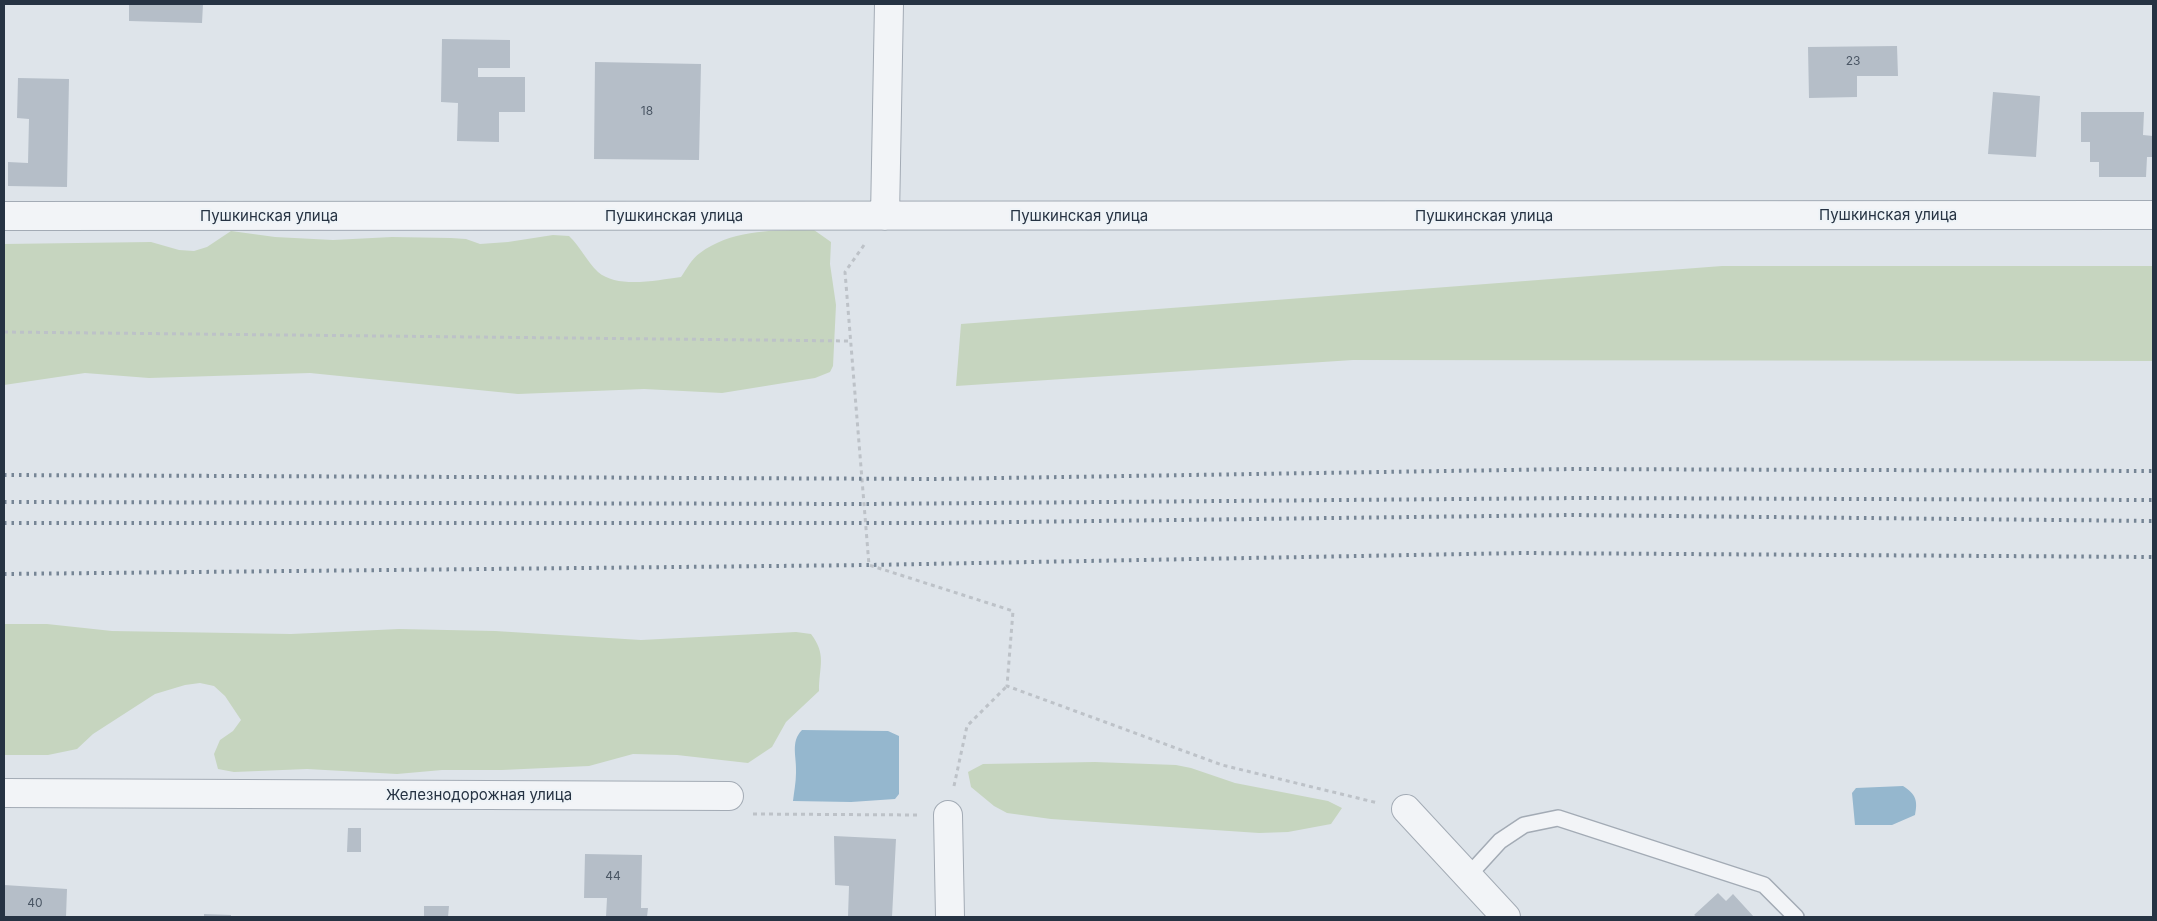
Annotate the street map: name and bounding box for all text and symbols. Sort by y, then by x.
house number: 23 [1846,54,1860,68]
house number: 18 [641,104,653,118]
street label: Пушкинская улица [1819,206,1957,224]
street label: Пушкинская улица [200,207,338,225]
street label: Пушкинская улица [605,207,743,225]
street label: Пушкинская улица [1010,207,1148,225]
street label: Пушкинская улица [1415,207,1553,225]
street label: Железнодорожная улица [386,786,572,804]
house number: 44 [605,869,621,883]
house number: 40 [27,896,43,910]

